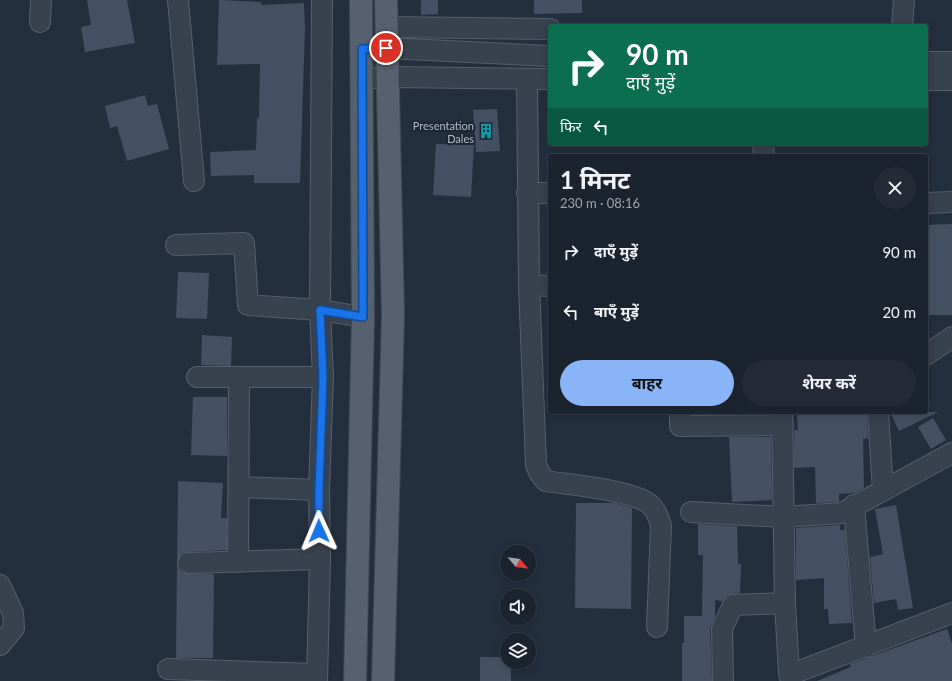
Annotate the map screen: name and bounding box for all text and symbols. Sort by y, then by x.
pin [369,31,403,65]
icon: arrive [375,37,397,59]
text: 90 m [626,37,689,71]
icon: right [560,40,612,92]
text: दाएँ मुड़ें [626,71,675,93]
icon: left [590,116,612,138]
text: फिर [560,117,582,135]
place label: Presentation Dales [413,119,474,145]
building icon: Presentation Dales [477,122,495,140]
text: 1 मिनट [560,165,630,194]
button: close [874,167,916,209]
text: 230 m · 08:16 [560,195,640,211]
icon: right [560,241,582,263]
text: दाएँ मुड़ें [594,242,638,260]
text: 90 m [882,243,916,261]
icon: left [560,301,582,323]
text: बाएँ मुड़ें [594,302,639,320]
text: 20 m [882,303,916,321]
button: बाहर [560,360,734,406]
button: शेयर करें [742,360,916,406]
position arrow [298,510,340,552]
north arrow [500,545,536,581]
map controls [500,545,536,669]
button: sound [500,589,536,625]
button: layers [500,633,536,669]

